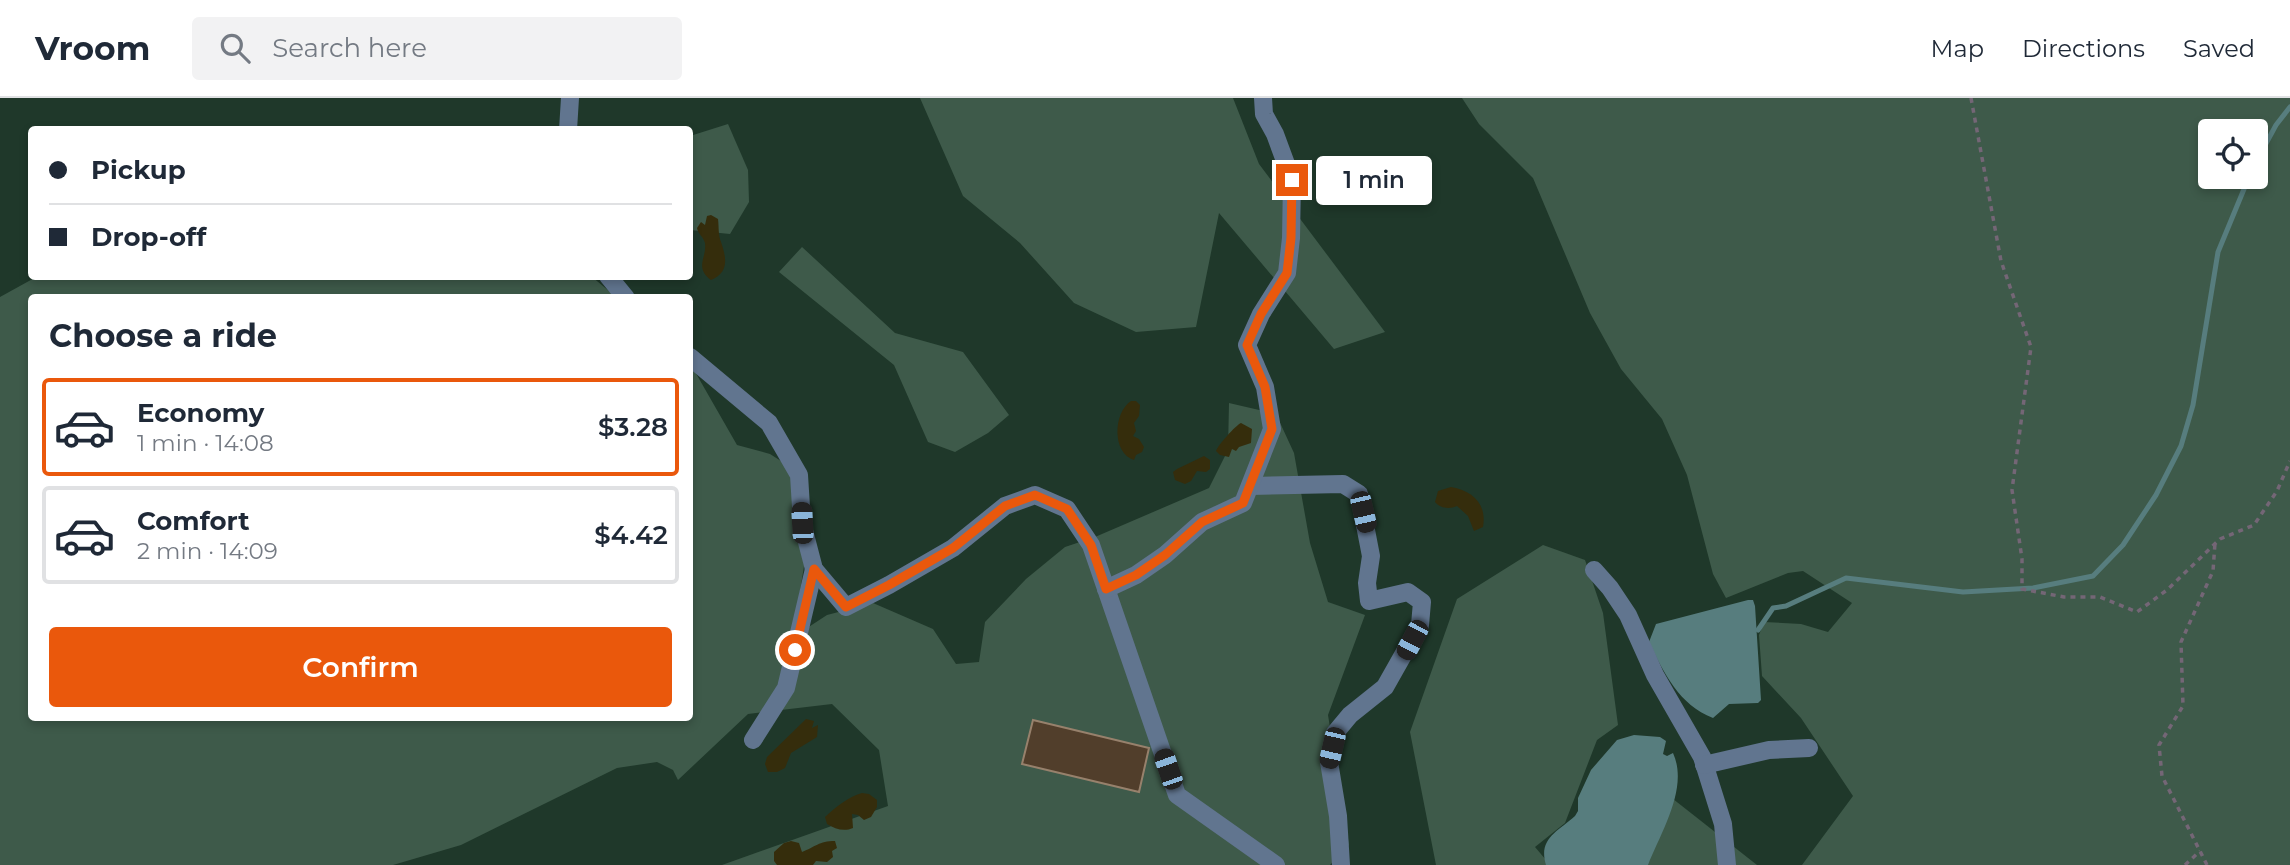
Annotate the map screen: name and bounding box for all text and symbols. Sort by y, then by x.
search box [192,17,682,80]
text: Vroom [35,28,150,68]
icon: search [216,29,254,67]
text: Search here [272,32,427,64]
text: Map [1931,34,1984,63]
text: Directions [2022,34,2145,63]
text: Saved [2183,34,2255,63]
map controls [2198,119,2268,189]
button: locate [2198,119,2268,189]
text: Pickup [91,154,186,186]
callout: 1 min [1316,155,1432,204]
route end [1276,164,1308,196]
text: 1 min [1343,166,1405,194]
text: Drop-off [91,221,206,253]
text: Choose a ride [49,316,277,355]
icon: car [53,396,116,459]
text: Economy [137,397,264,429]
text: $3.28 [598,411,668,443]
text: 1 min · 14:08 [137,429,274,457]
car [1349,489,1378,535]
car [791,501,814,545]
icon: car [53,504,116,567]
text: Comfort [137,505,249,537]
text: $4.42 [594,519,668,551]
text: 2 min · 14:09 [137,537,278,565]
car [1393,617,1432,663]
button: Confirm [49,627,672,707]
route start [779,634,811,666]
car [1318,725,1347,771]
car [1152,746,1185,792]

